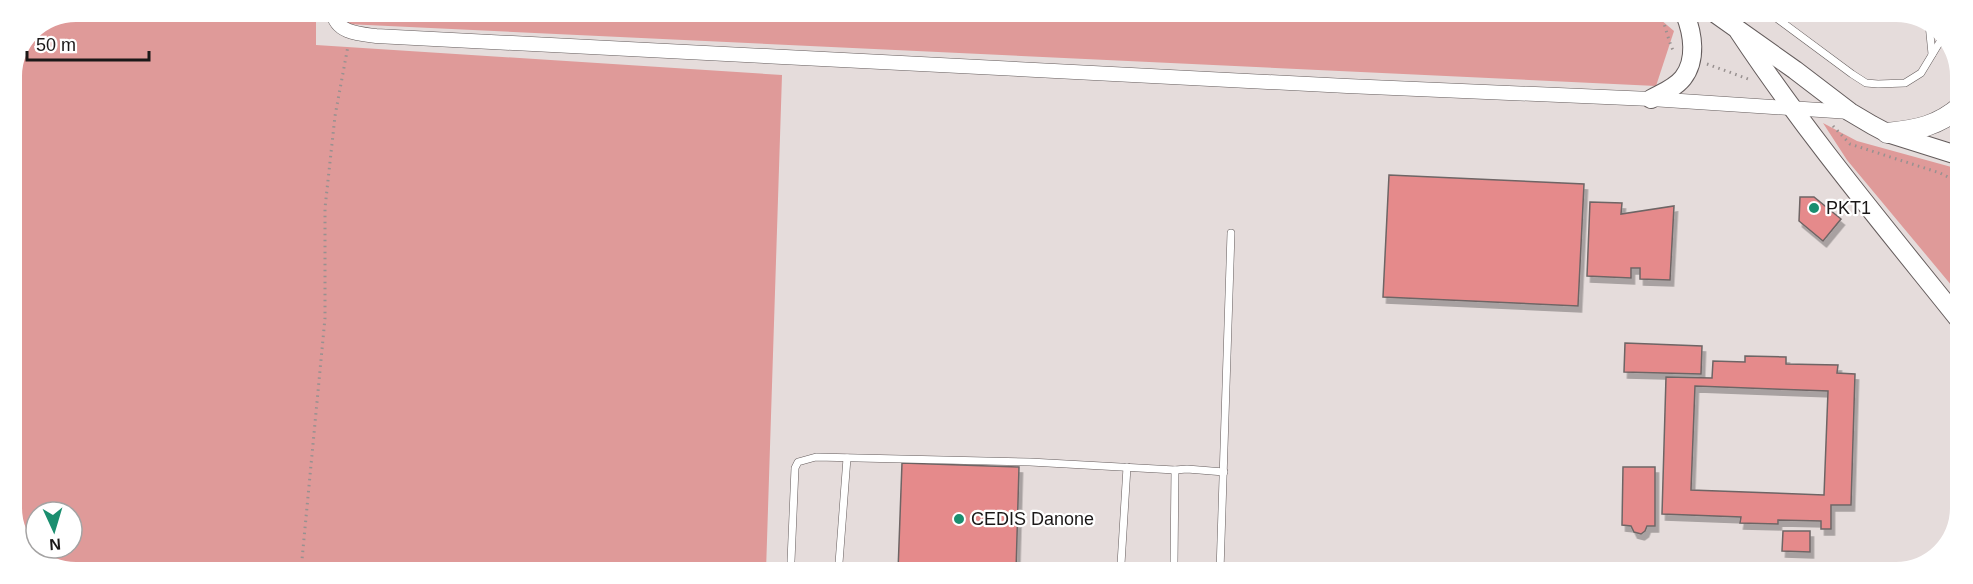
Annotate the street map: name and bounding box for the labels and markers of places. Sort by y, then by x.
place label: PKT1 [1826,198,1871,218]
marker: PKT1 [1807,201,1821,215]
place label: CEDIS Danone [971,509,1094,529]
marker: CEDIS Danone [952,512,966,526]

